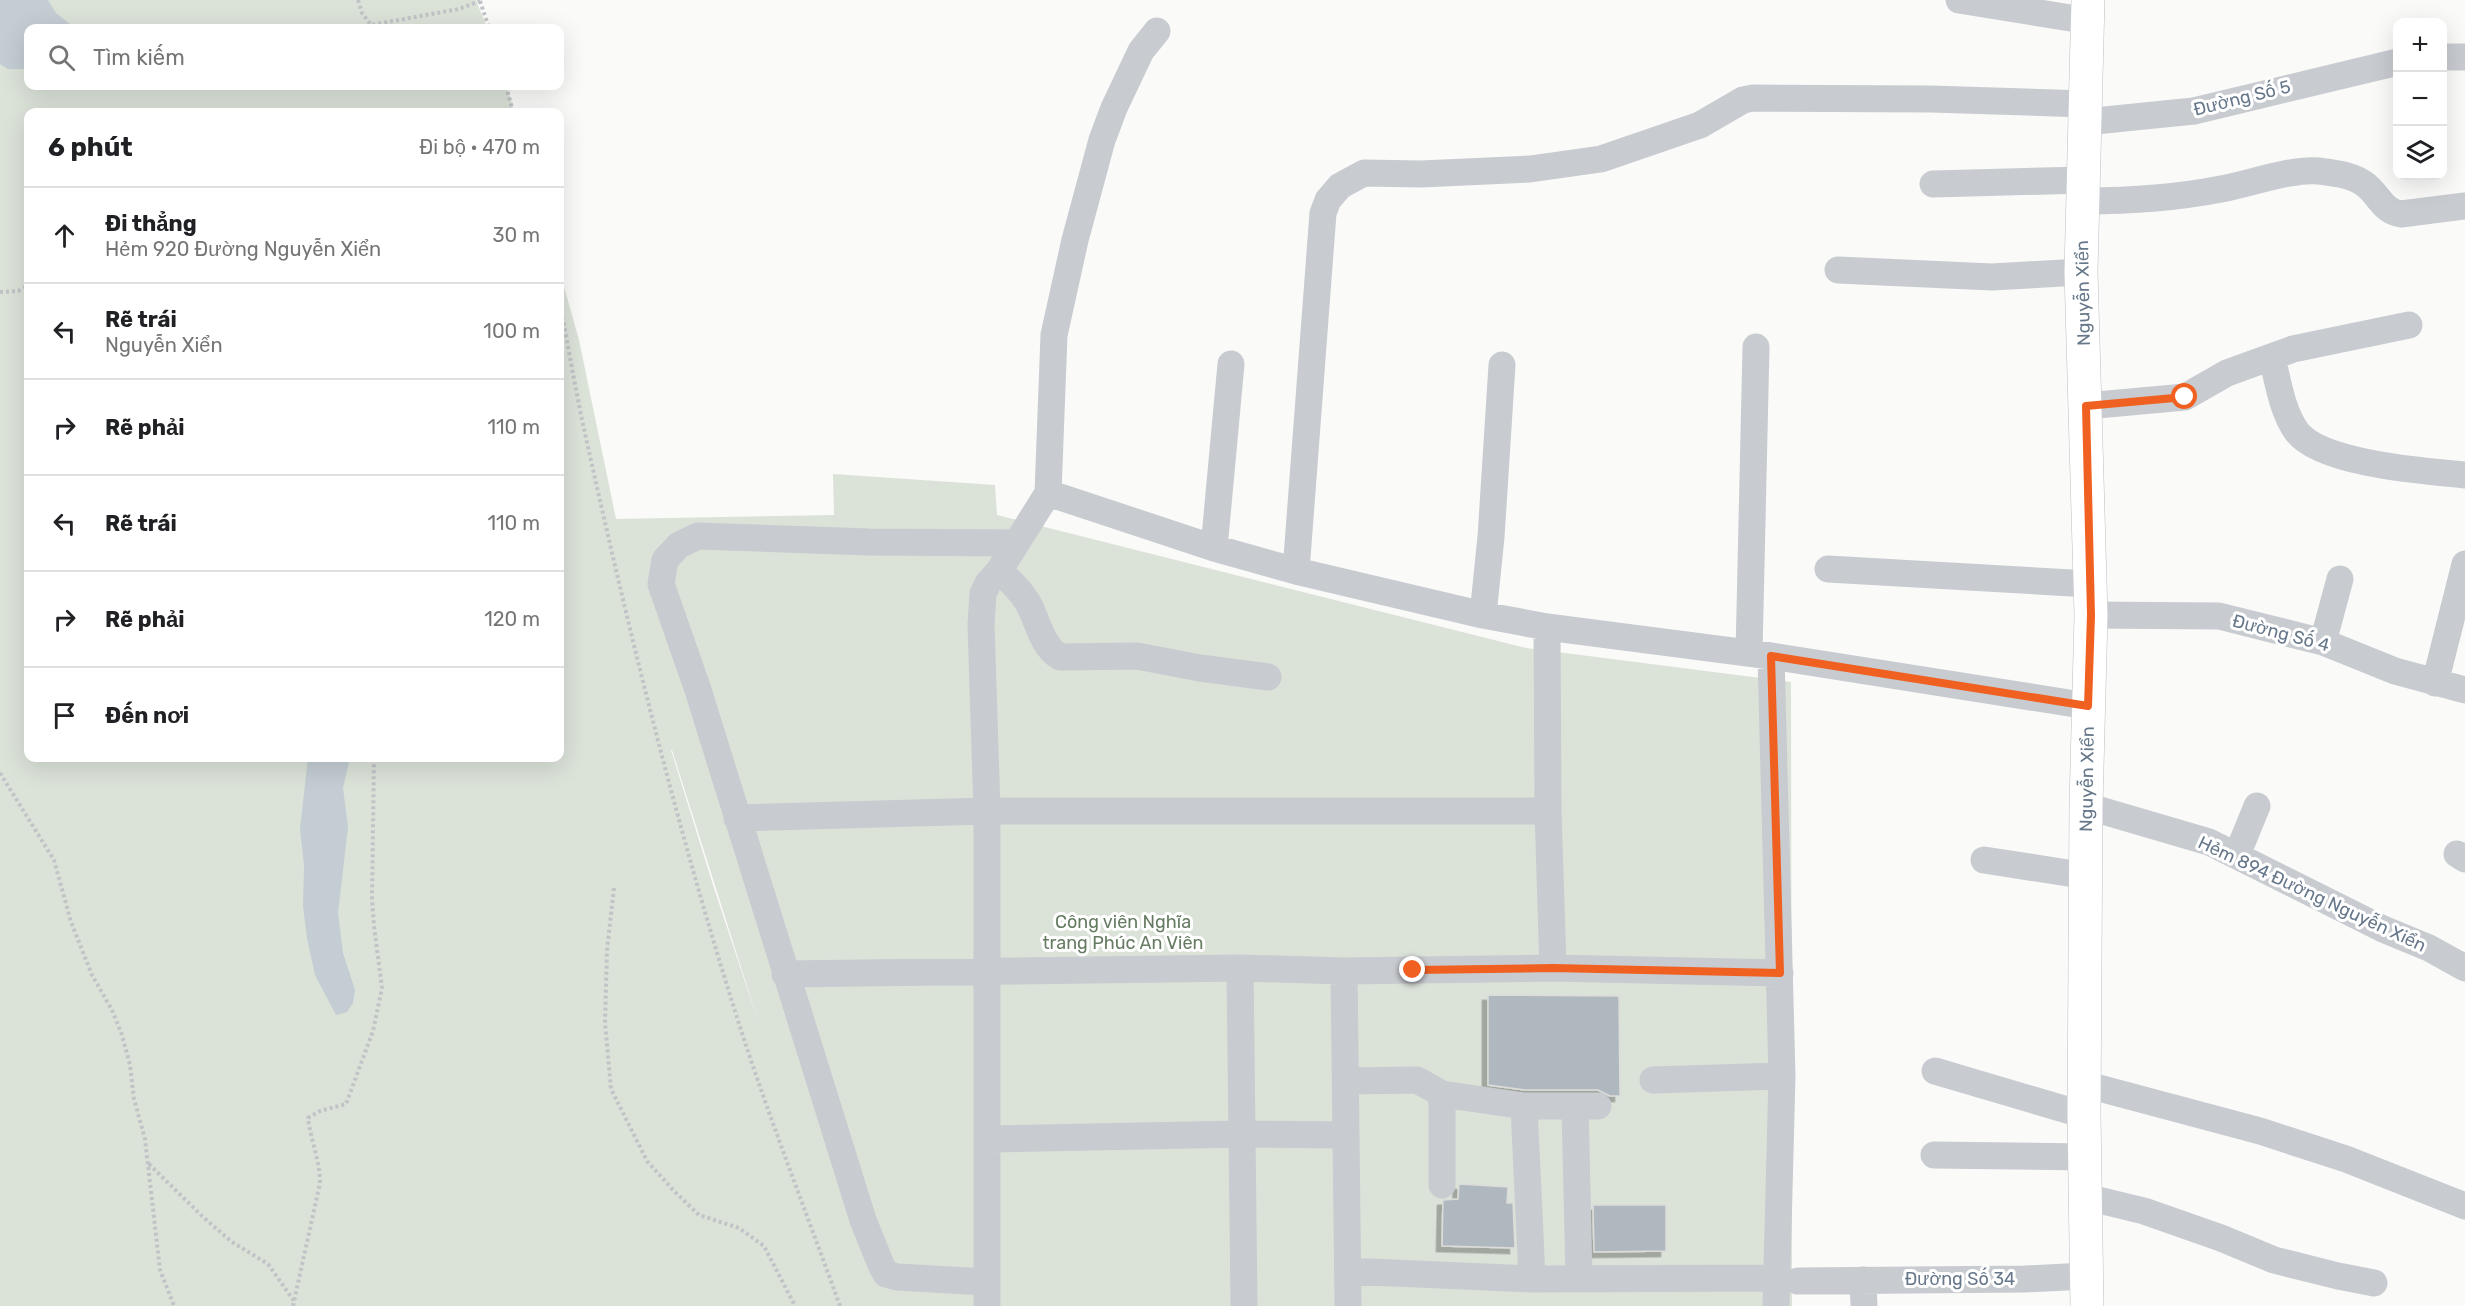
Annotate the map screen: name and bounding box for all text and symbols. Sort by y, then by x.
map controls [2393,18,2447,180]
button: + [2393,18,2447,72]
search box [24,24,564,90]
icon: search [45,41,78,74]
text: Tìm kiếm [93,44,185,71]
button: − [2393,72,2447,126]
street label: Đường Số 5 [2191,75,2293,121]
button: layers [2393,126,2447,180]
text: 6 phút [48,132,133,163]
text: Đi bộ · 470 m [419,135,540,159]
text: Đi thẳng [105,210,197,237]
icon: ahead [48,219,81,252]
text: 30 m [493,223,540,247]
text: Hẻm 920 Đường Nguyễn Xiển [105,237,381,261]
street label: Nguyễn Xiển [2070,240,2095,346]
text: Rẽ trái [105,306,177,333]
icon: left [48,315,81,348]
text: 100 m [483,319,540,343]
text: Nguyễn Xiển [105,333,223,357]
route start [2171,383,2197,409]
icon: right [48,411,81,444]
text: Rẽ phải [105,414,185,441]
text: 110 m [488,415,540,439]
icon: left [48,507,81,540]
text: Rẽ trái [105,510,177,537]
text: 110 m [488,511,540,535]
icon: right [48,603,81,636]
text: Rẽ phải [105,606,185,633]
text: 120 m [484,607,540,631]
street label: Đường Số 4 [2230,609,2332,657]
icon: arrive [48,699,81,732]
text: Đến nơi [105,702,189,729]
street label: Nguyễn Xiển [2074,726,2099,832]
street label: Hẻm 894 Đường Nguyễn Xiển [2195,831,2430,957]
park label: Công viên Nghĩa trang Phúc An Viên [1043,911,1203,954]
route end [1399,956,1425,982]
street label: Đường Số 34 [1905,1267,2015,1290]

